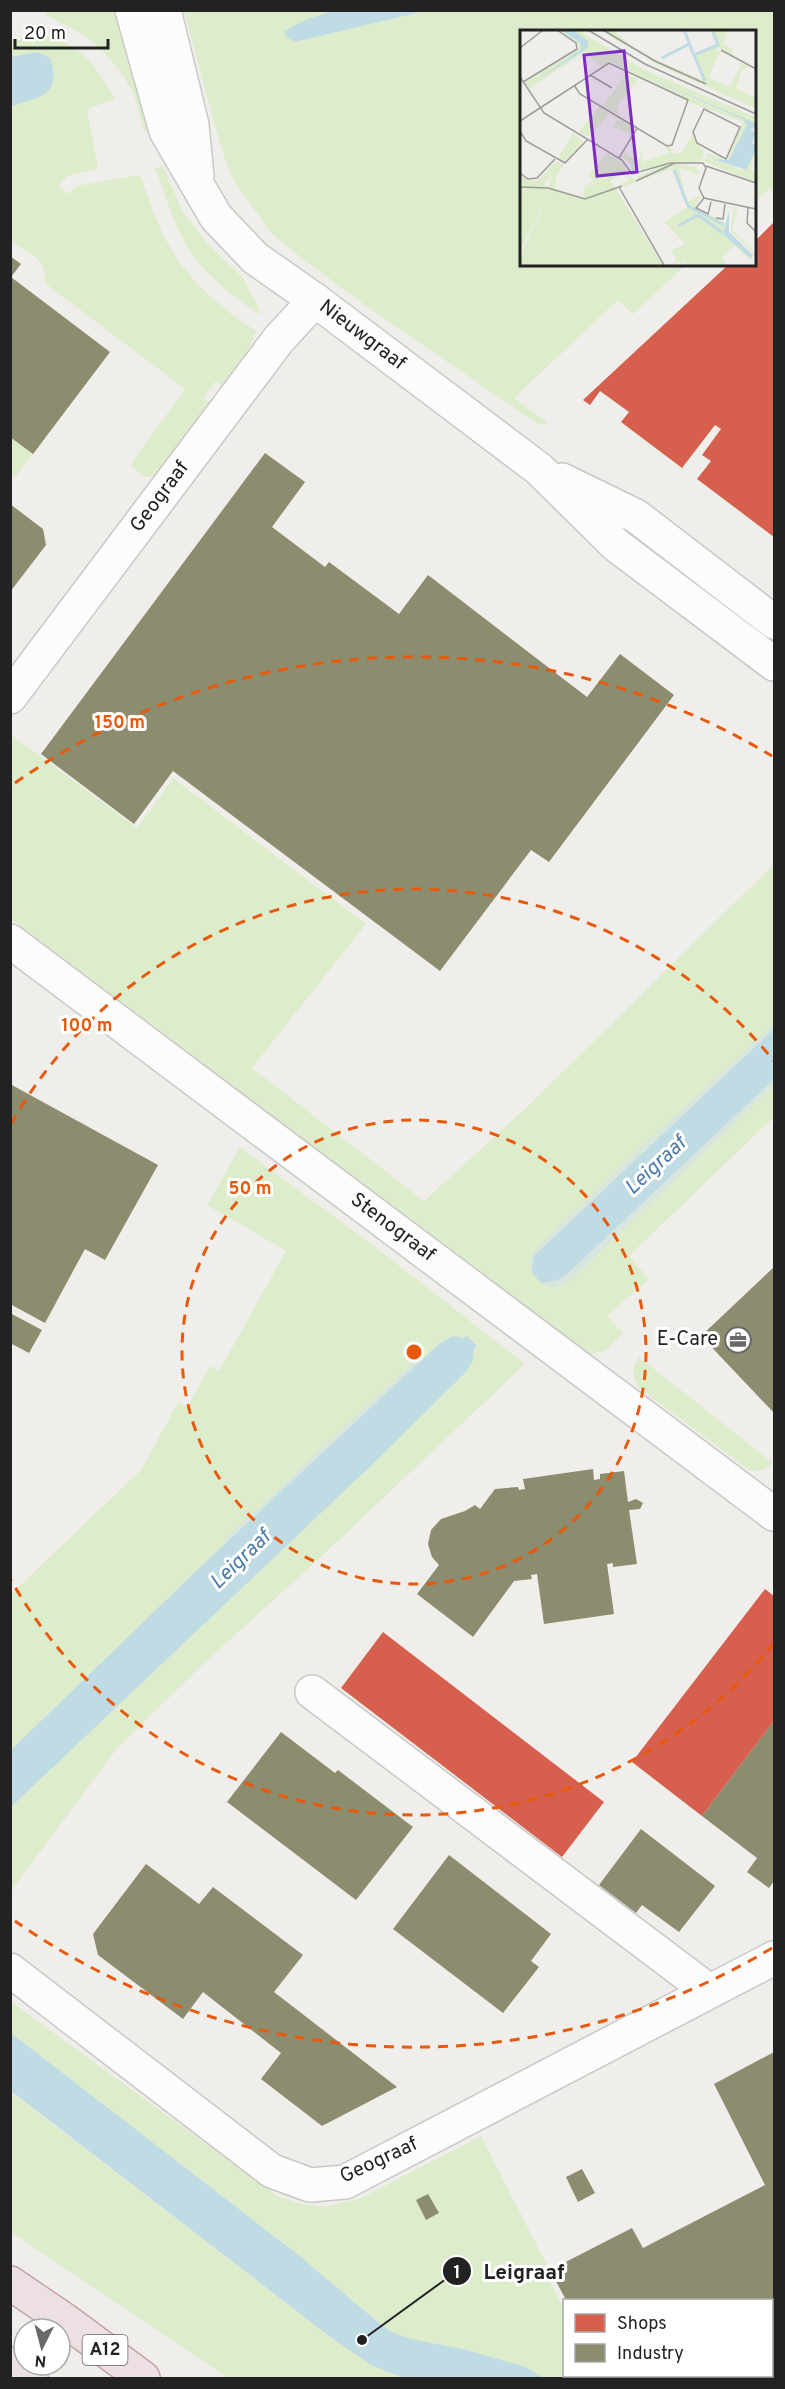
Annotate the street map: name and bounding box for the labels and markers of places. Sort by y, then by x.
office icon: E-Care [723,1325,753,1355]
place label: E-Care [657,1327,718,1353]
centre of rings [404,1342,424,1362]
callout: Leigraaf [442,2252,577,2291]

